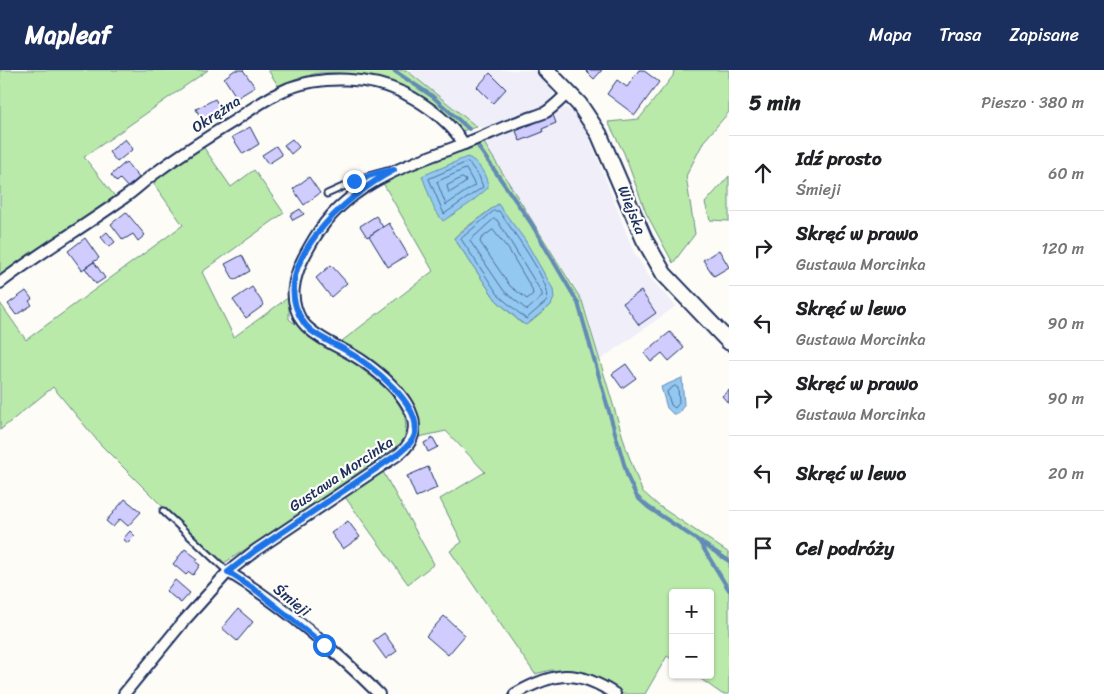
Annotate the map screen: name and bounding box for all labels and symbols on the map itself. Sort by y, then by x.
street label: Okrężna [186,88,246,140]
route end [343,170,366,193]
street label: Wiejska [610,182,654,239]
street label: Gustawa Morcinka [283,429,399,519]
street label: Śmieji [268,577,317,624]
route start [313,634,336,657]

